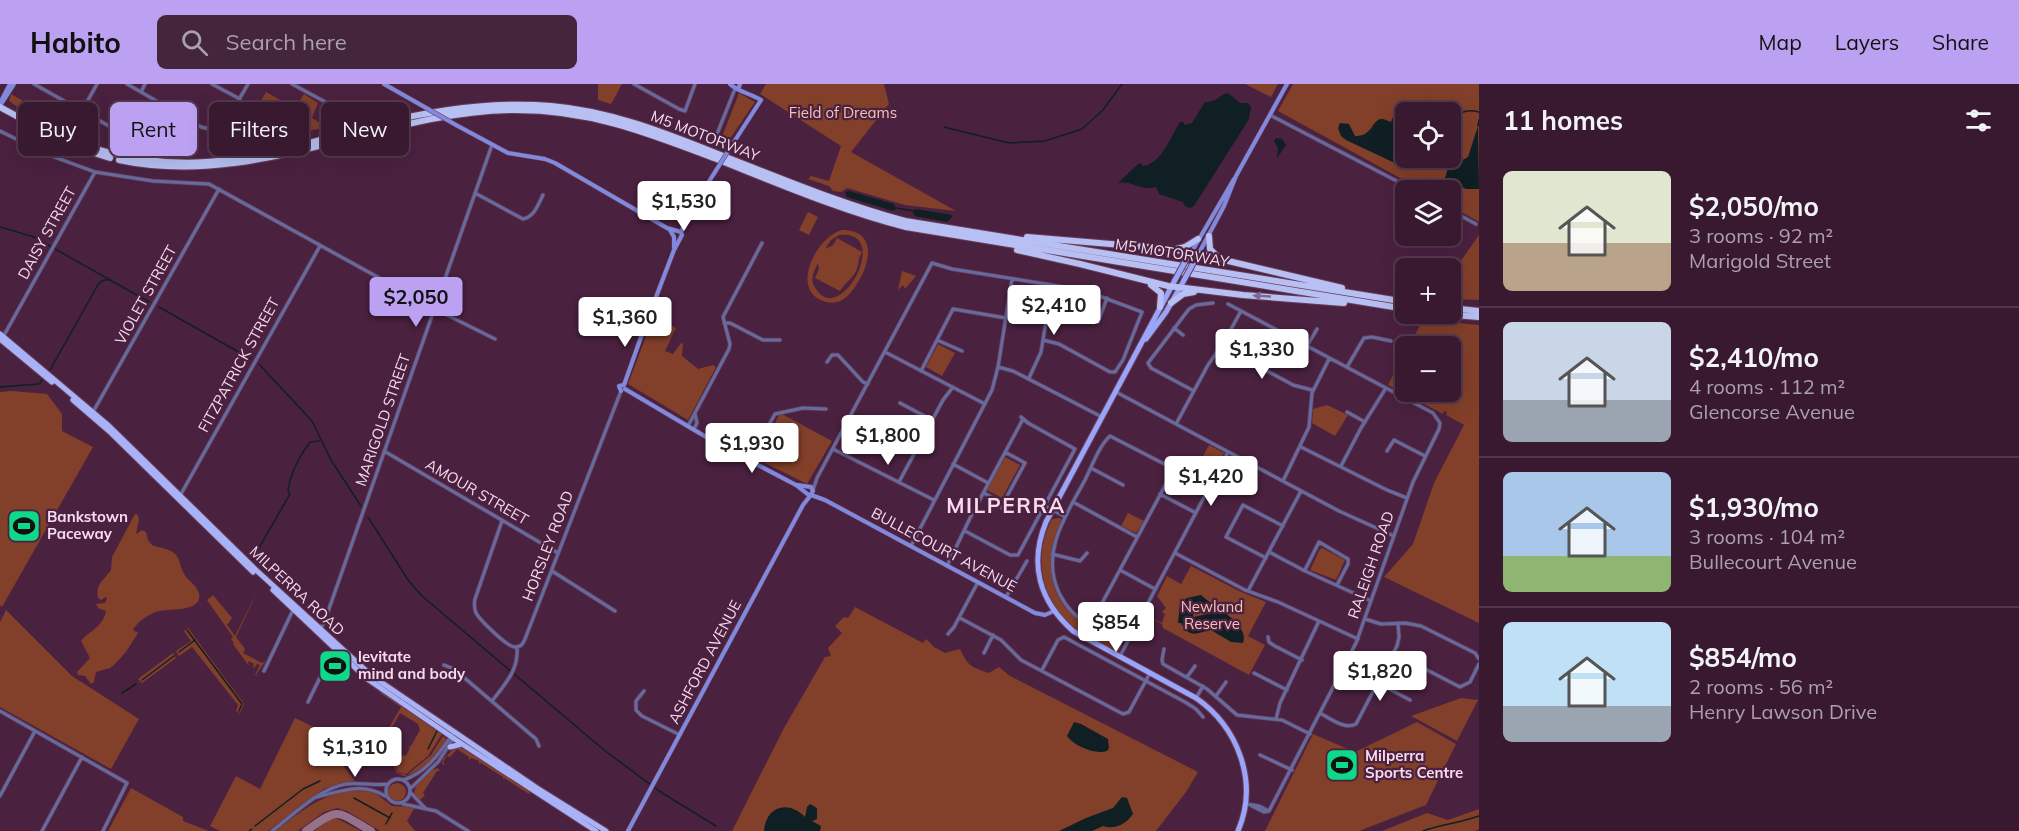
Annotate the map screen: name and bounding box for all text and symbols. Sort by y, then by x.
search box [157,15,577,69]
text: Habito [30,25,121,60]
icon: search [178,26,211,59]
text: Search here [226,28,347,56]
text: Map [1759,29,1802,55]
text: Layers [1835,29,1899,55]
text: Share [1932,29,1989,55]
chip: Buy [18,102,98,156]
chip: Rent [110,102,197,156]
chip: Filters [209,102,309,156]
chip: New [321,102,409,156]
map controls [1395,102,1461,402]
button: locate [1395,102,1461,168]
park label: Field of Dreams [789,103,897,122]
text: 11 homes [1503,104,1623,137]
icon: filters [1962,104,1995,137]
street label: M5 MOTORWAY [648,106,763,165]
button: layers [1395,180,1461,246]
pin: $1,530 [635,181,733,232]
street label: DAISY STREET [13,183,80,282]
text: $1,530 [652,188,716,213]
text: $2,050/mo [1689,190,1819,223]
icon: home [1551,195,1623,267]
text: 3 rooms · 92 m² [1689,223,1833,248]
street label: M5 MOTORWAY [1114,234,1231,271]
street label: VIOLET STREET [110,242,181,348]
text: Marigold Street [1689,248,1831,273]
button: + [1395,258,1461,324]
pin: $2,050 [367,277,465,328]
text: $2,050 [384,284,448,309]
pin: $2,410 [1005,285,1103,336]
text: $2,410 [1022,292,1086,317]
one-way arrow [1252,292,1271,301]
street label: FITZPATRICK STREET [194,294,283,435]
pin: $1,360 [576,297,674,348]
text: $1,360 [593,304,657,329]
pin: $1,330 [1213,329,1311,380]
text: $1,330 [1230,336,1294,361]
button: − [1395,336,1461,402]
text: $2,410/mo [1689,341,1819,374]
icon: home [1551,346,1623,418]
street label: MARIGOLD STREET [351,351,414,489]
text: 4 rooms · 112 m² [1689,374,1845,399]
text: Glencorse Avenue [1689,399,1855,424]
pin: $1,800 [839,415,937,466]
text: $1,800 [856,422,920,447]
pin: $1,930 [703,423,801,474]
text: $1,930 [720,430,784,455]
street label: AMOUR STREET [422,454,532,529]
pin: $1,420 [1162,456,1260,507]
text: $1,420 [1179,463,1243,488]
street label: HORSLEY ROAD [518,488,577,604]
text: $1,930/mo [1689,491,1819,524]
district label: MILPERRA [946,492,1066,518]
icon: home [1551,496,1623,568]
street label: BULLECOURT AVENUE [868,503,1020,596]
place label: Bankstown Paceway [47,507,128,543]
sports icon: Bankstown Paceway [6,508,42,544]
street label: RALEIGH ROAD [1343,509,1398,621]
text: 3 rooms · 104 m² [1689,524,1845,549]
street label: MILPERRA ROAD [246,542,349,640]
text: Bullecourt Avenue [1689,549,1857,574]
street label: ASHFORD AVENUE [664,596,745,727]
park label: Newland Reserve [1181,597,1243,633]
pin: $854 [1080,602,1152,653]
text: $854 [1092,609,1140,634]
text: $854/mo [1689,641,1797,674]
icon: home [1551,646,1623,718]
place label: levitate mind and body [358,647,466,683]
sports icon: levitate mind and body [317,648,353,684]
pin: $1,820 [1331,651,1429,702]
text: $1,820 [1348,658,1412,683]
text: 2 rooms · 56 m² [1689,674,1833,699]
text: Henry Lawson Drive [1689,699,1877,724]
pin: $1,310 [306,727,404,778]
text: $1,310 [323,734,387,759]
place label: Milperra Sports Centre [1365,746,1463,782]
sports icon: Milperra Sports Centre [1324,747,1360,783]

